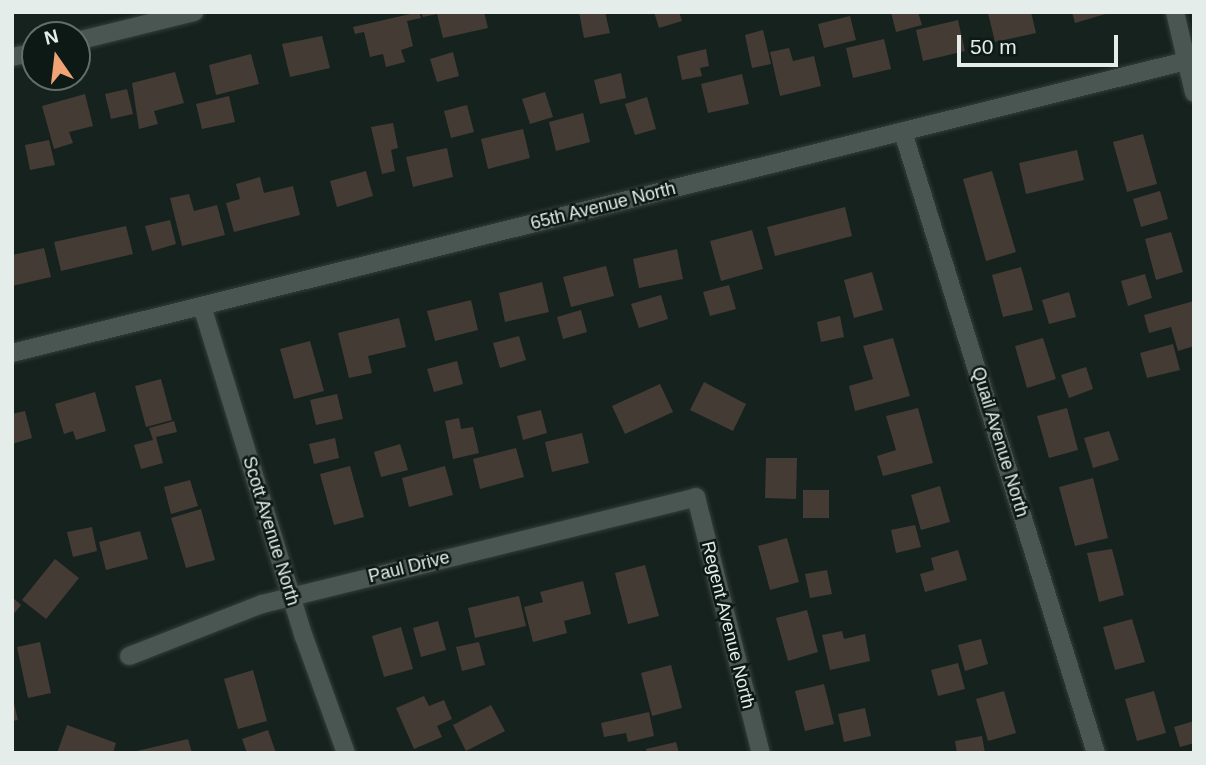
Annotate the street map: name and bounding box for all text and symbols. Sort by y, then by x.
north arrow [21,21,91,91]
scale bar [961,21,1122,65]
text: N [42,25,60,49]
text: 50 m [970,35,1017,58]
street label: 65th Avenue North [528,177,678,235]
street label: Quail Avenue North [967,364,1033,520]
street label: Scott Avenue North [238,453,304,609]
street label: Regent Avenue North [697,539,759,711]
street label: Paul Drive [366,546,452,588]

